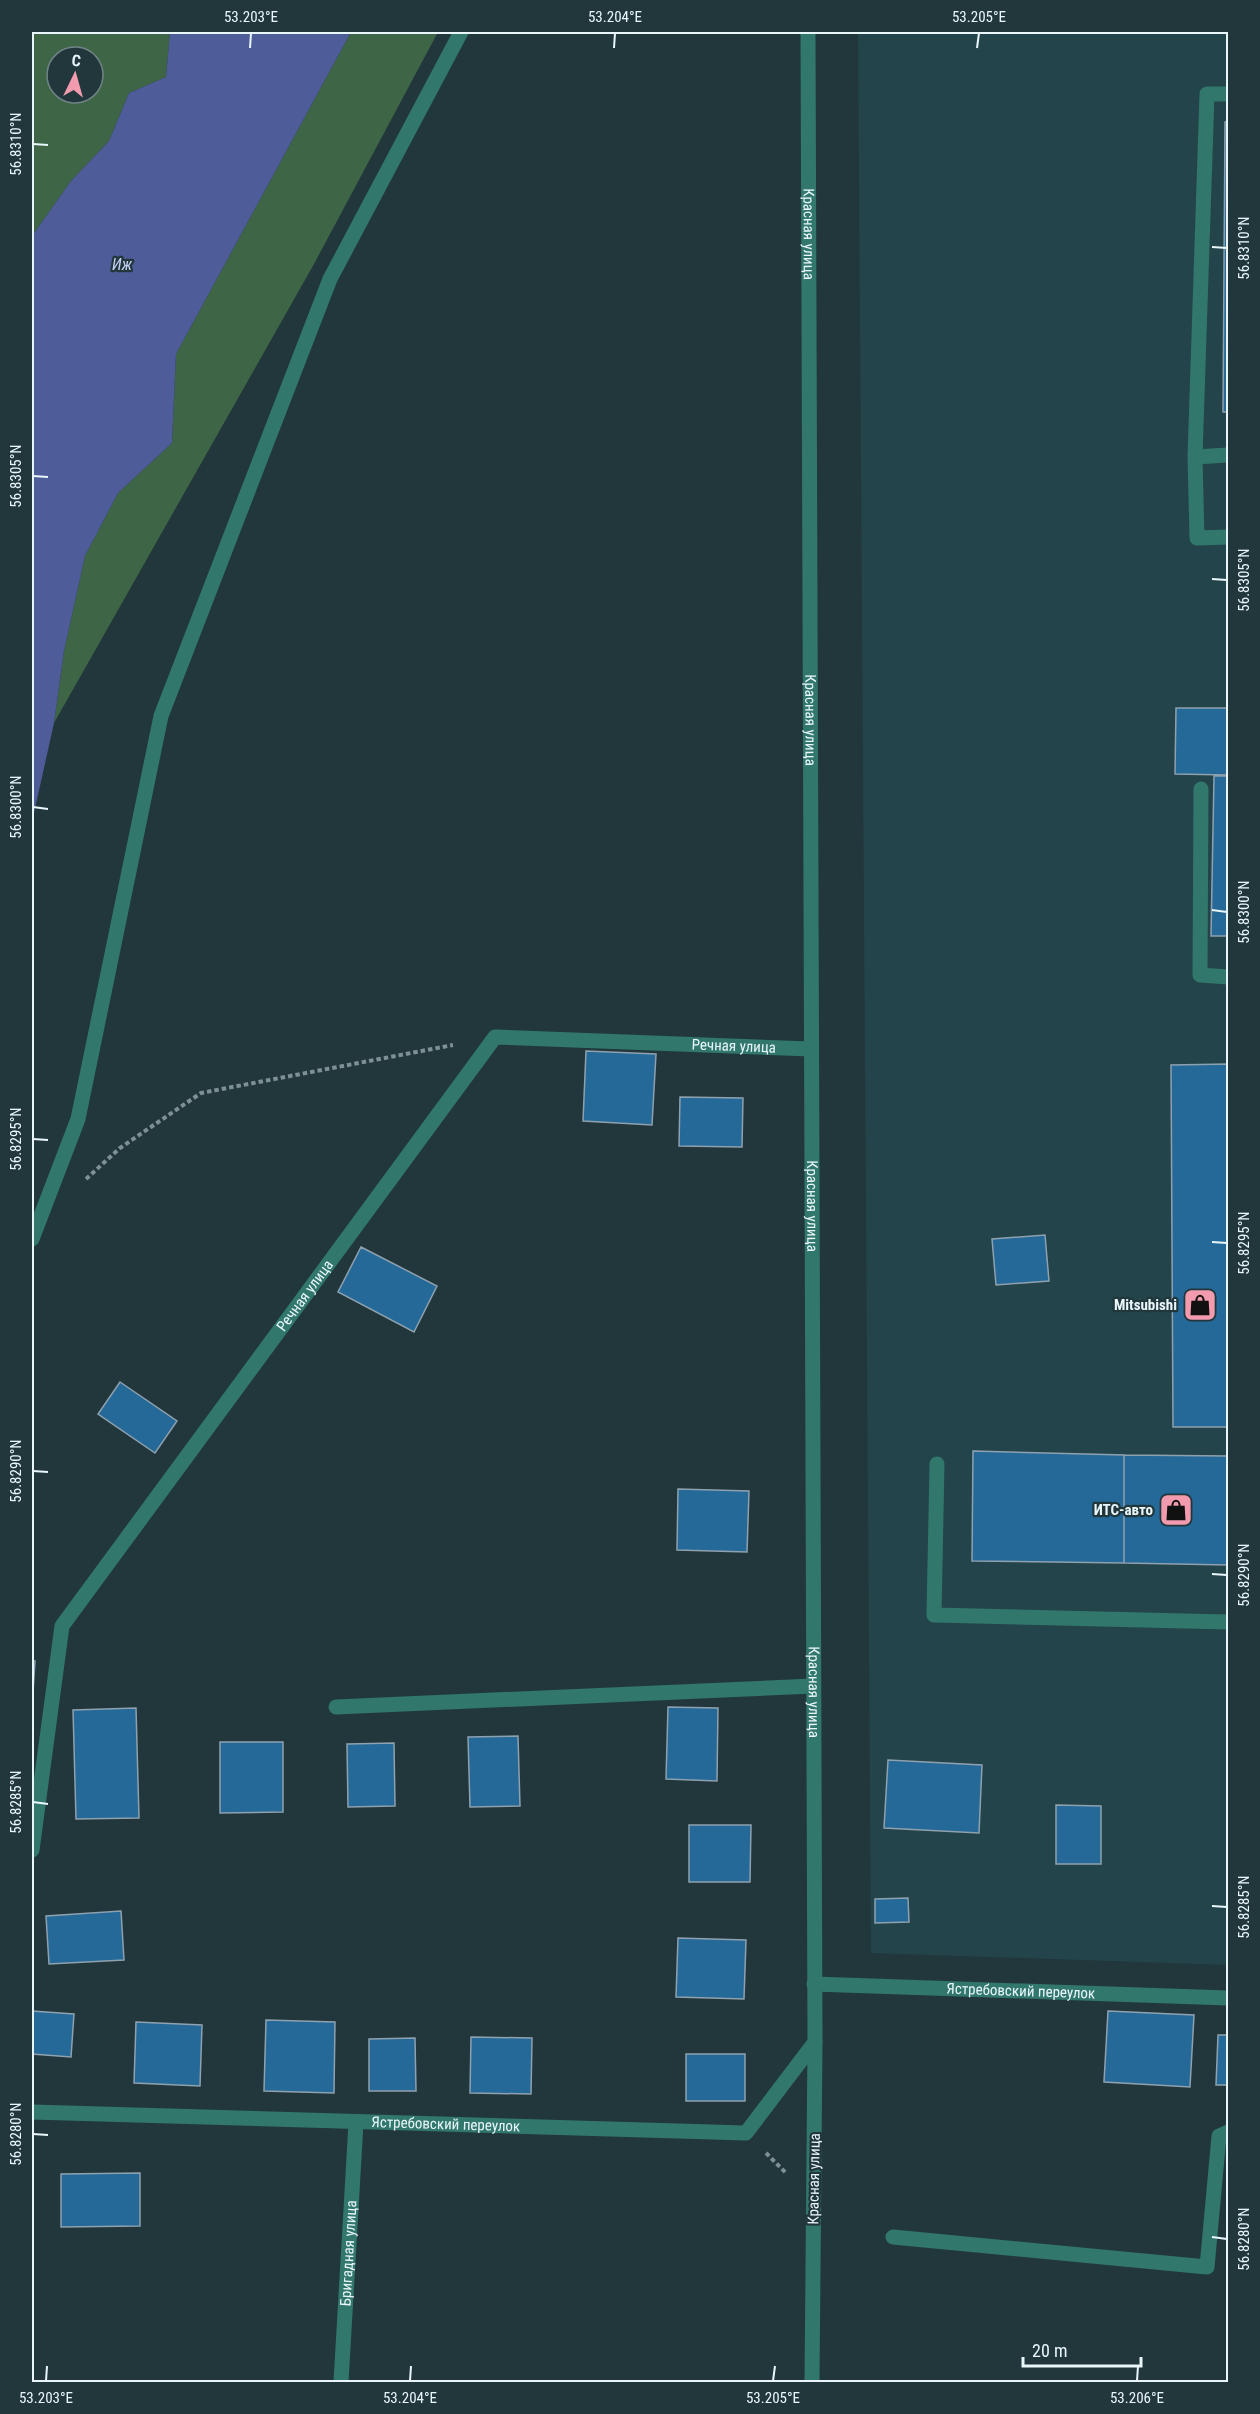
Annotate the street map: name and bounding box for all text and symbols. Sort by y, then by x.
text: 53.203°E [224,8,278,26]
text: 53.204°E [588,8,642,26]
text: 53.205°E [952,8,1006,26]
north arrow [45,45,105,105]
text: С [71,51,82,70]
text: 56.8310°N [7,112,25,176]
street label: Красная улица [800,188,818,280]
text: 56.8310°N [1235,216,1253,280]
water label: Иж [112,255,133,274]
text: 56.8305°N [7,444,25,508]
text: 56.8305°N [1235,548,1253,612]
street label: Красная улица [801,674,820,766]
text: 56.8300°N [7,775,25,839]
text: 56.8300°N [1235,880,1253,944]
street label: Речная улица [691,1035,776,1057]
text: 56.8295°N [7,1107,25,1171]
street label: Красная улица [803,1160,821,1252]
text: 56.8295°N [1235,1211,1253,1275]
street label: Речная улица [273,1256,337,1335]
shop icon: Mitsubishi [1182,1287,1218,1323]
place label: Mitsubishi [1114,1296,1177,1314]
text: 56.8290°N [7,1439,25,1503]
shop icon: ИТС-авто [1158,1492,1194,1528]
place label: ИТС-авто [1094,1501,1153,1519]
text: 56.8290°N [1235,1543,1253,1607]
street label: Красная улица [805,1646,823,1738]
text: 56.8285°N [7,1770,25,1834]
text: 56.8285°N [1235,1875,1253,1939]
street label: Ястребовский переулок [946,1979,1096,2003]
text: 56.8280°N [7,2102,25,2166]
street label: Ястребовский переулок [371,2113,520,2135]
street label: Красная улица [804,2133,824,2225]
street label: Бригадная улица [336,2200,361,2307]
text: 56.8280°N [1235,2207,1253,2271]
scale bar [1023,2330,1142,2368]
text: 20 m [1032,2340,1067,2361]
text: 53.203°E [19,2389,73,2407]
text: 53.204°E [383,2389,437,2407]
text: 53.205°E [746,2389,800,2407]
text: 53.206°E [1110,2389,1164,2407]

